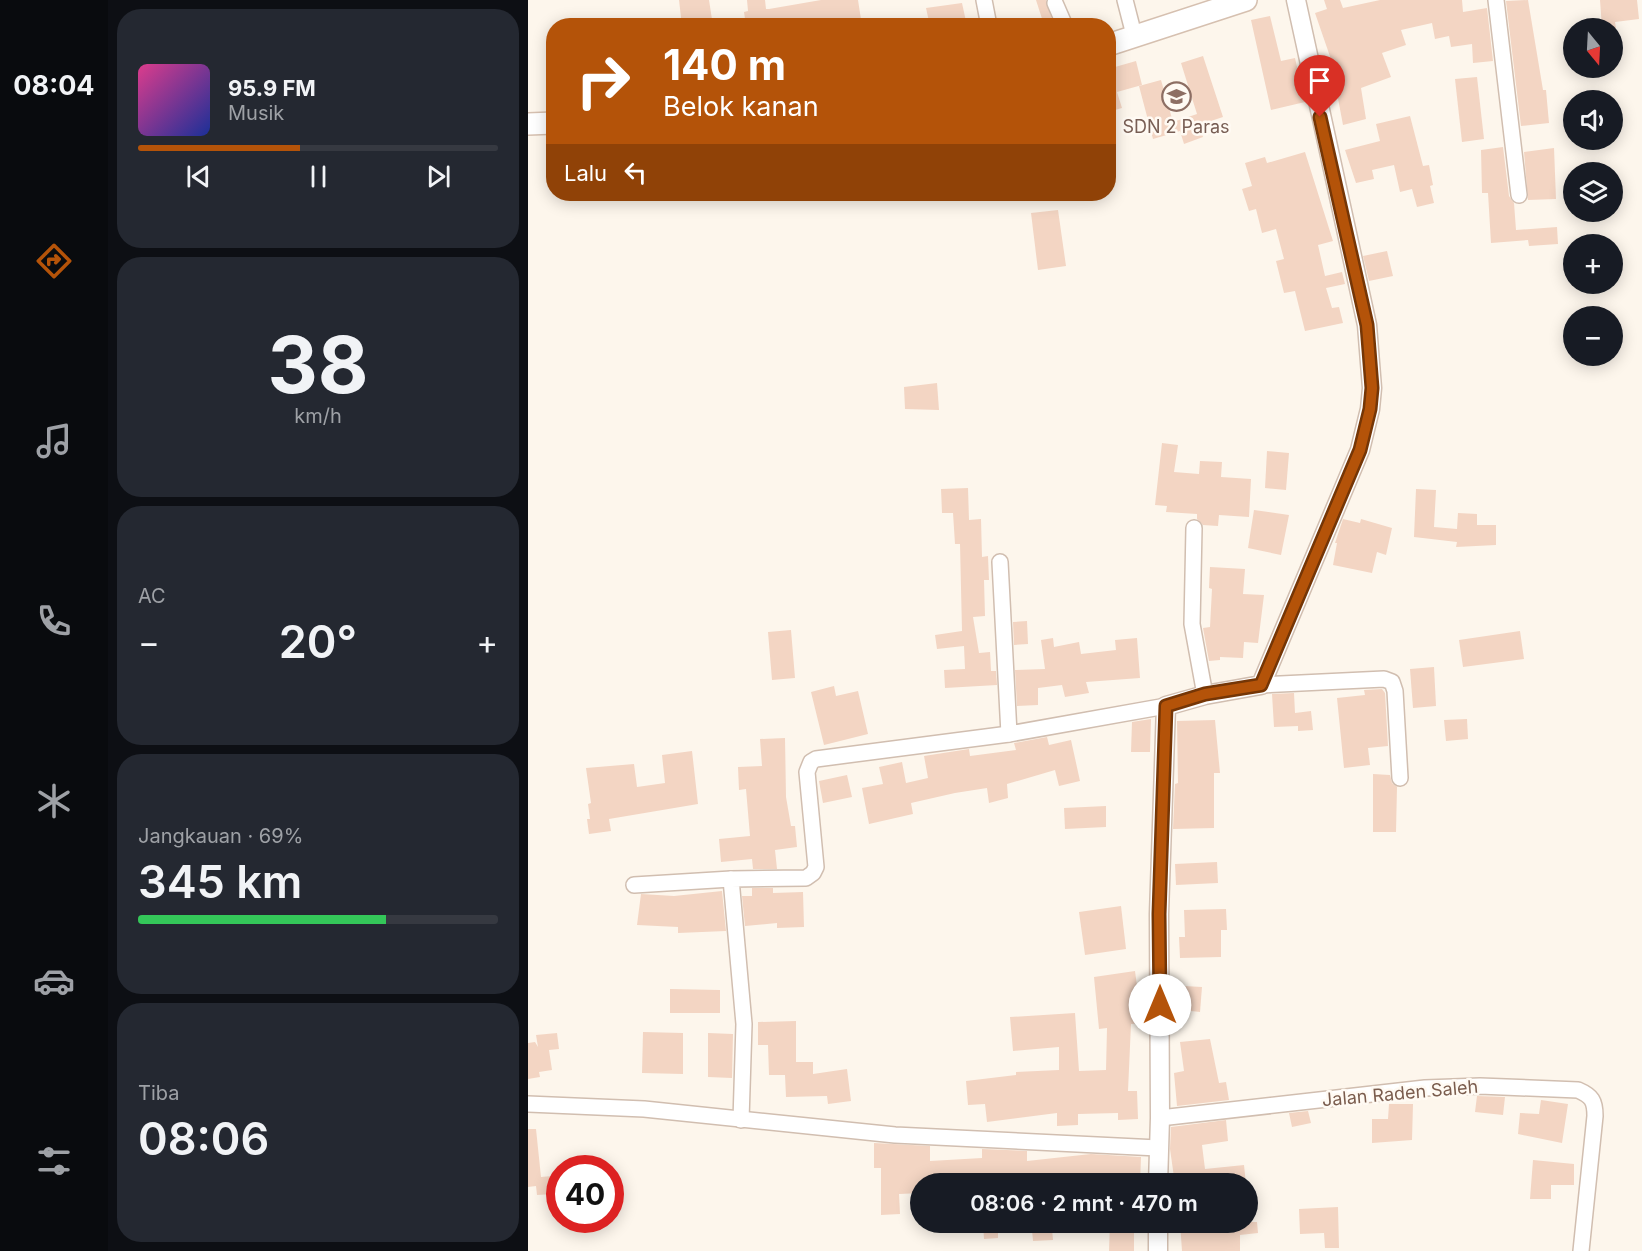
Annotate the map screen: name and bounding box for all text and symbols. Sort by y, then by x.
north arrow [1563,18,1623,78]
map controls [1563,18,1623,366]
text: 140 m [663,39,786,90]
icon: right [564,42,642,120]
pin [1294,55,1345,117]
icon: arrive [1303,64,1336,97]
text: 08:04 [13,69,95,102]
text: 95.9 FM [228,75,316,101]
school or university icon: SDN 2 Paras [1160,81,1192,113]
text: Belok kanan [663,90,819,123]
button: sound [1563,90,1623,150]
text: Musik [228,101,284,125]
place label: SDN 2 Paras [1122,116,1230,137]
icon: left [619,156,652,189]
icon: previous [182,160,215,193]
icon: pause [302,160,335,193]
icon: next [422,160,455,193]
text: Lalu [564,160,607,186]
button: layers [1563,162,1623,222]
button: + [1563,234,1623,294]
icon: directions [33,240,75,282]
button: − [1563,306,1623,366]
text: 38 [267,317,369,412]
text: km/h [294,404,342,428]
icon: music [33,420,75,462]
text: AC [138,584,166,608]
icon: phone [33,600,75,642]
text: 20° [279,614,357,669]
text: − [138,622,160,662]
text: + [476,622,498,662]
icon: climate [33,780,75,822]
text: Jangkauan · 69% [138,824,303,848]
text: 345 km [138,854,302,909]
icon: car [33,960,75,1002]
position arrow [1128,973,1192,1037]
street label: Jalan Raden Saleh [1321,1076,1479,1110]
text: Tiba [138,1081,179,1105]
text: 08:06 [138,1111,269,1166]
icon: filters [33,1140,75,1182]
speed limit sign: 40 [546,1155,624,1233]
text: 08:06 · 2 mnt · 470 m [970,1190,1198,1216]

